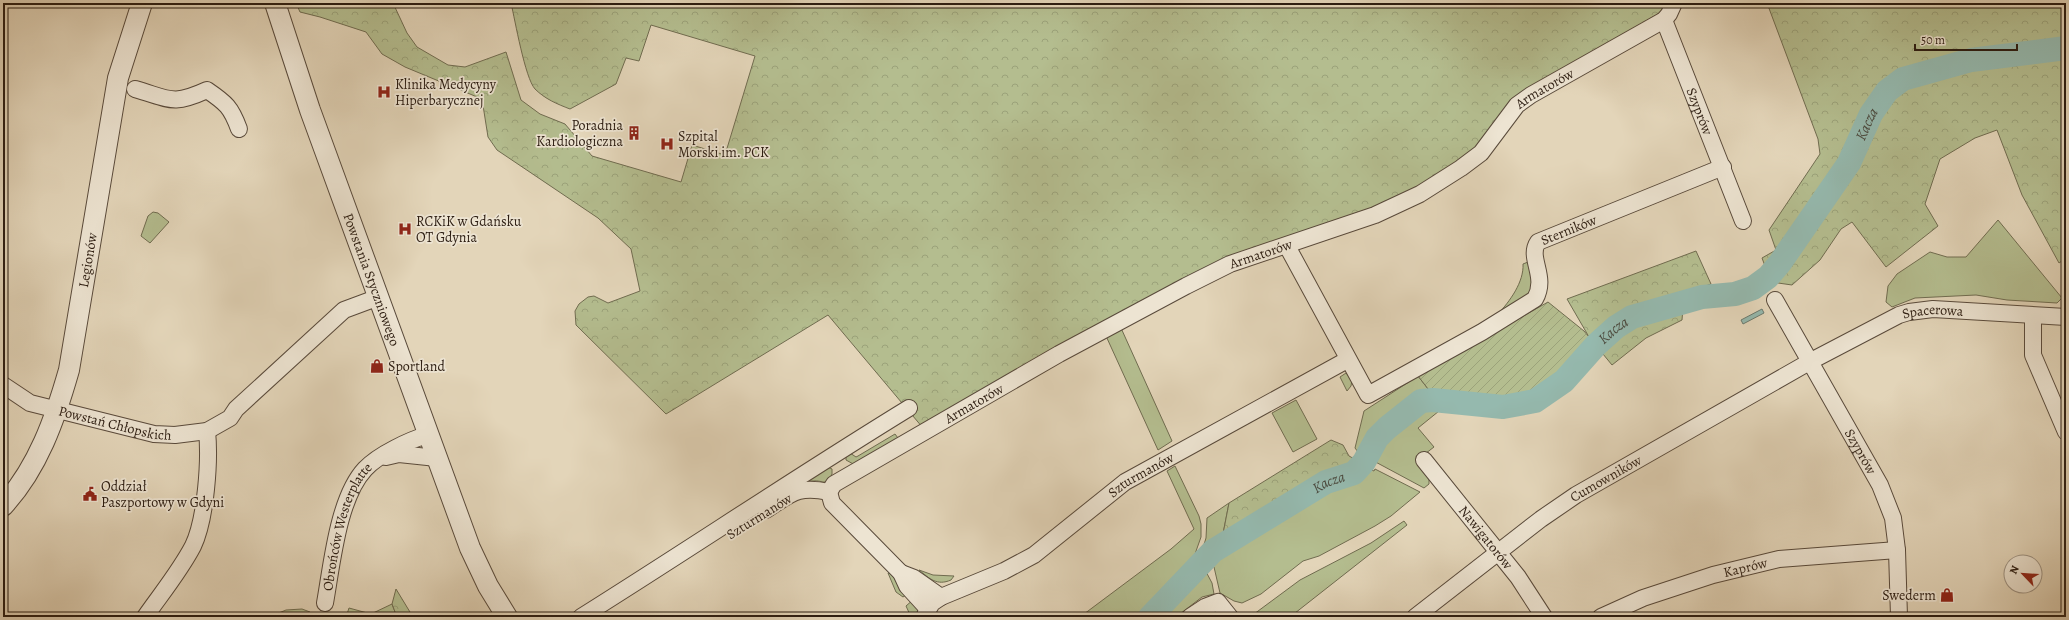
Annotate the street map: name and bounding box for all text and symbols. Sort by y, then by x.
scale bar [1915,26,2017,52]
text: 50 m [1921,32,1945,48]
street label: Armatorów [1511,64,1577,114]
place label: Klinika Medycyny Hiperbarycznej [395,75,497,110]
hospital icon: Klinika Medycyny Hiperbarycznej [376,84,392,100]
street label: Szyprów [1682,85,1717,138]
water label: Kacza [1850,104,1883,143]
place label: Poradnia Kardiologiczna [536,116,623,151]
building icon: Poradnia Kardiologiczna [626,125,642,141]
place label: Szpital Morski im. PCK [678,127,769,162]
hospital icon: Szpital Morski im. PCK [659,136,675,152]
street label: Sterników [1538,210,1600,250]
street label: Powstania Styczniowego [338,211,404,349]
place label: RCKiK w Gdańsku OT Gdynia [416,212,522,247]
hospital icon: RCKiK w Gdańsku OT Gdynia [397,221,413,237]
street label: Legionów [74,231,102,289]
street label: Armatorów [1226,235,1295,274]
street label: Spacerowa [1900,300,1964,324]
water label: Kacza [1594,312,1632,348]
place label: Sportland [388,357,445,376]
shop icon: Sportland [369,358,385,374]
street label: Armatorów [940,379,1007,429]
street label: Powstań Chłopskich [56,401,172,445]
street label: Szyprów [1840,425,1881,478]
street label: Szturmanów [1104,448,1177,502]
street label: Cumowników [1566,451,1645,507]
street label: Obrońców Westerplatte [318,458,376,592]
water label: Kacza [1308,467,1347,498]
place label: Oddział Paszportowy w Gdyni [101,477,224,512]
public building icon: Oddział Paszportowy w Gdyni [82,486,98,502]
street label: Szturmanów [723,489,796,544]
street label: Nawigatorów [1454,502,1517,573]
street label: Kaprów [1722,553,1769,582]
north arrow [2003,554,2043,594]
text: N [2006,563,2023,577]
place label: Swederm [1882,586,1936,605]
shop icon: Swederm [1939,587,1955,603]

